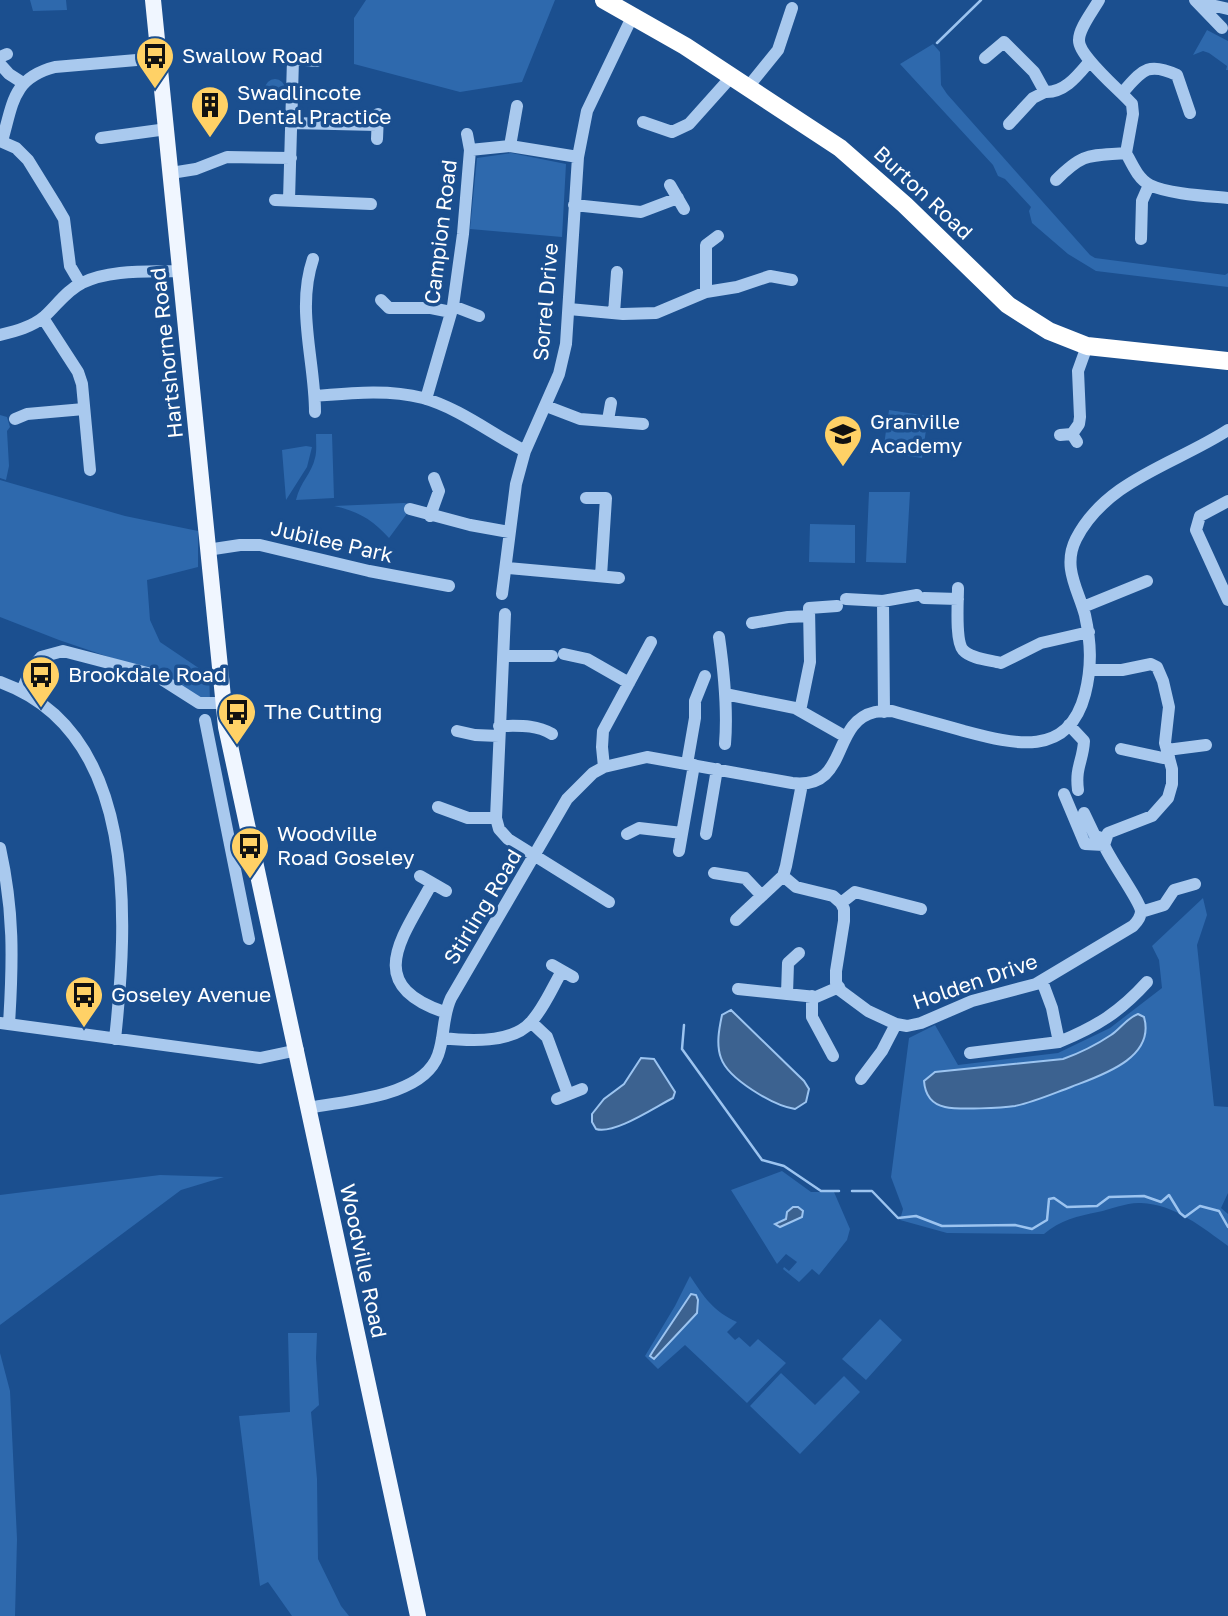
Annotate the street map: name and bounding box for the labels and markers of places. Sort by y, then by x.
bus stop icon: Swallow Road [134,35,176,90]
place label: Swallow Road [182,42,323,68]
place label: Swadlincote Dental Practice [237,79,392,129]
building icon: Swadlincote Dental Practice [189,84,231,139]
place label: Granville Academy [870,408,962,458]
school or university icon: Granville Academy [822,413,864,468]
bus stop icon: Brookdale Road [20,654,62,709]
place label: Brookdale Road [68,661,227,687]
bus stop icon: The Cutting [216,691,258,746]
place label: The Cutting [264,698,382,724]
place label: Woodville Road Goseley [277,820,415,870]
bus stop icon: Woodville Road Goseley [229,825,271,880]
bus stop icon: Goseley Avenue [63,974,105,1029]
place label: Goseley Avenue [111,981,271,1007]

